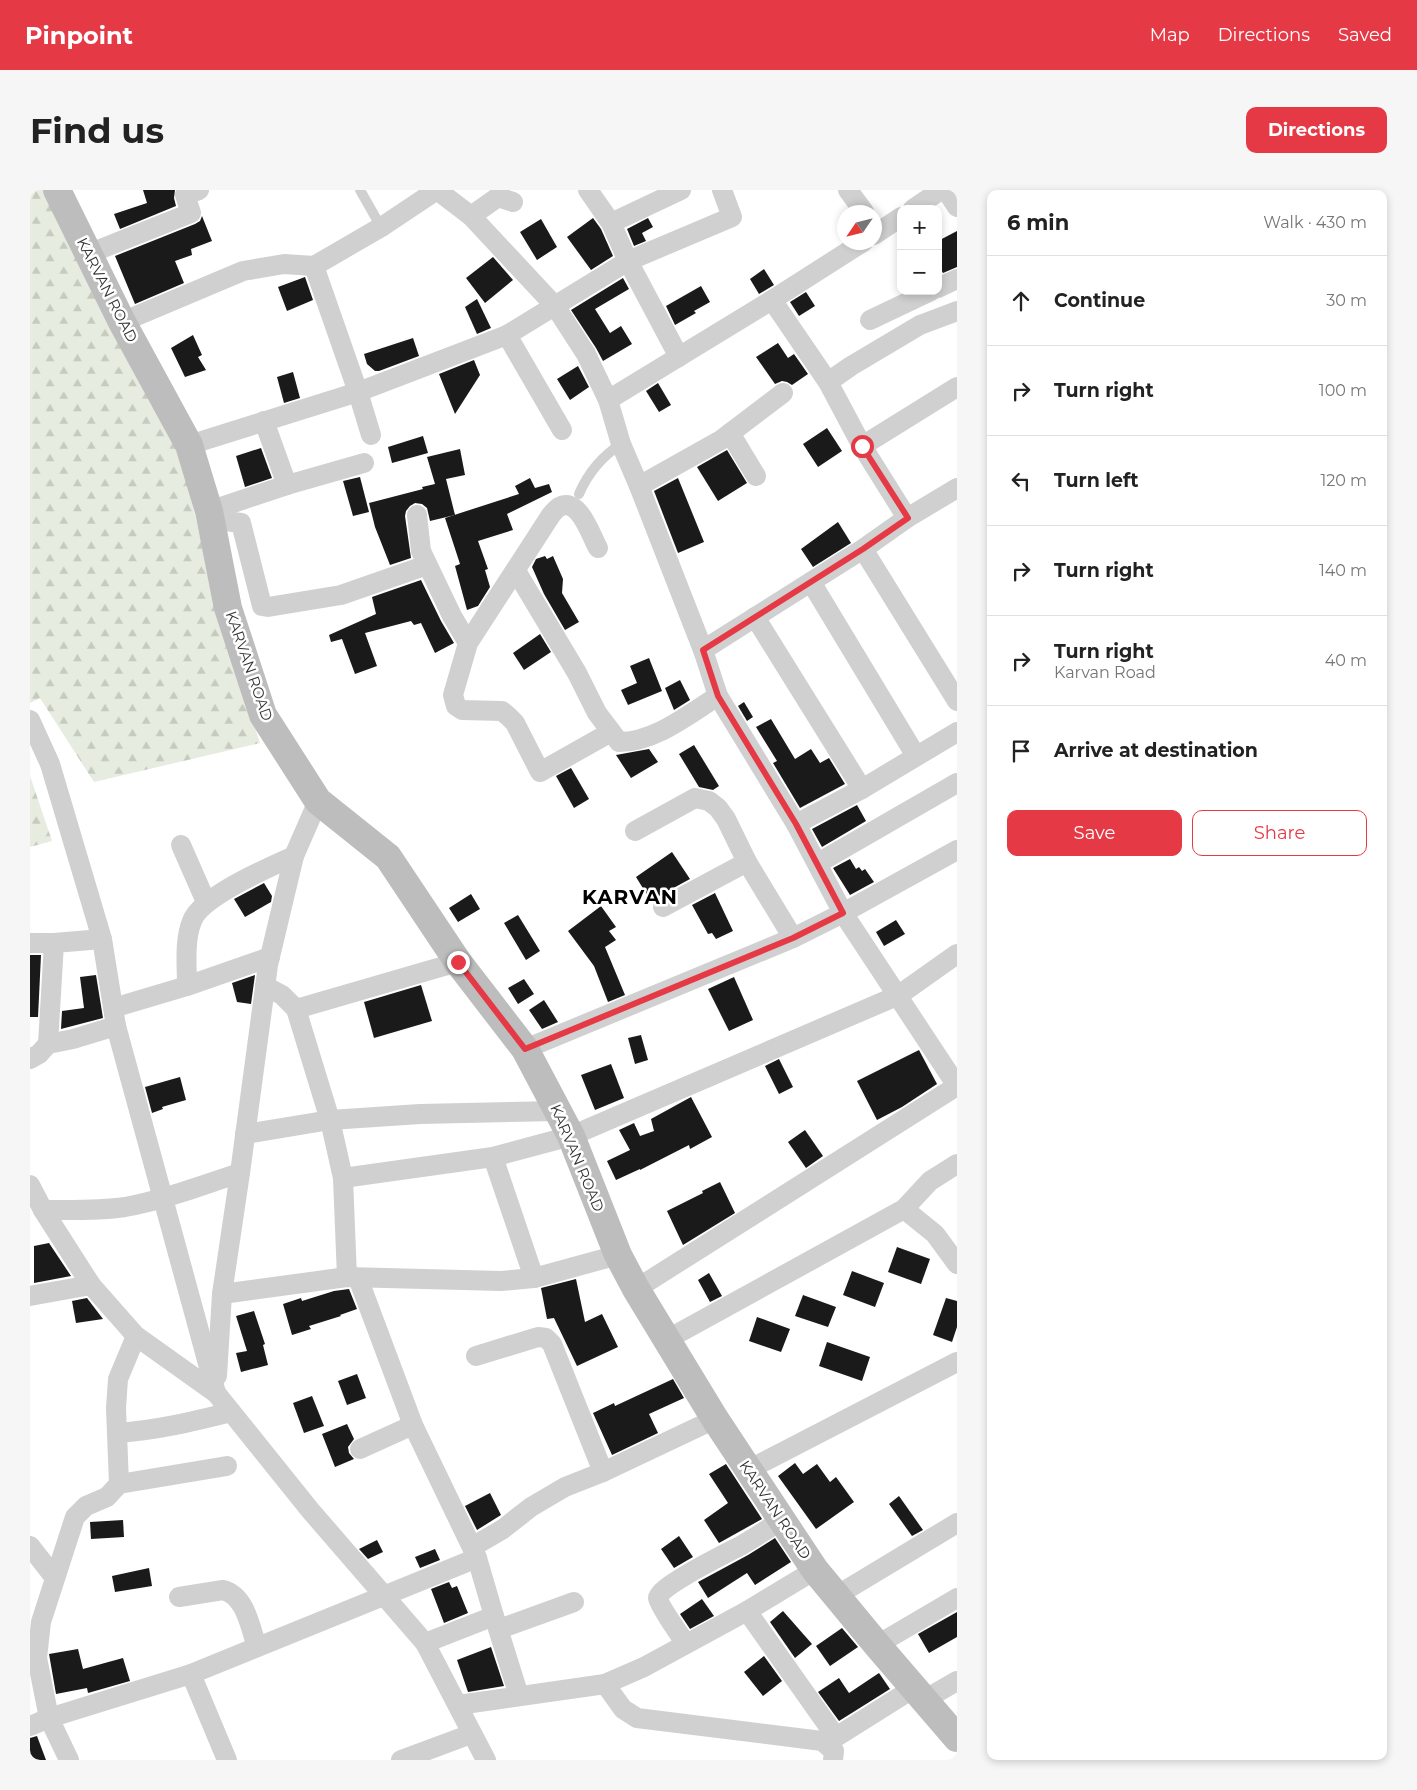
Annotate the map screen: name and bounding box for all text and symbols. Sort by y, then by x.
text: Pinpoint [25,21,133,50]
text: Map [1150,24,1190,46]
text: Directions [1218,24,1310,46]
text: Saved [1338,24,1392,46]
button: Directions [1246,107,1387,153]
text: Find us [30,109,164,152]
north arrow [837,205,882,250]
map controls [897,205,942,295]
button: + [897,205,942,250]
text: 6 min [1007,210,1069,235]
text: Walk · 430 m [1263,213,1367,232]
street label: KARVAN ROAD [73,234,142,345]
button: − [897,250,942,295]
icon: ahead [1007,287,1035,315]
text: Continue [1054,289,1145,312]
text: 30 m [1326,291,1367,310]
icon: right [1007,377,1035,405]
text: Turn right [1054,379,1154,402]
text: 100 m [1319,381,1367,400]
route start [851,435,874,458]
icon: left [1007,467,1035,495]
text: Turn left [1054,469,1139,492]
text: 120 m [1320,471,1367,490]
icon: right [1007,557,1035,585]
text: Turn right [1054,559,1154,582]
text: 140 m [1319,561,1367,580]
street label: KARVAN ROAD [222,608,277,723]
text: Turn right [1054,640,1154,663]
icon: right [1007,647,1035,675]
text: 40 m [1325,651,1367,670]
text: Karvan Road [1054,663,1156,682]
icon: arrive [1007,737,1035,765]
text: Arrive at destination [1054,739,1258,762]
button: Save [1007,810,1182,856]
button: Share [1192,810,1367,856]
district label: KARVAN [582,885,678,909]
route end [447,951,470,974]
street label: KARVAN ROAD [546,1101,609,1214]
street label: KARVAN ROAD [735,1457,815,1563]

